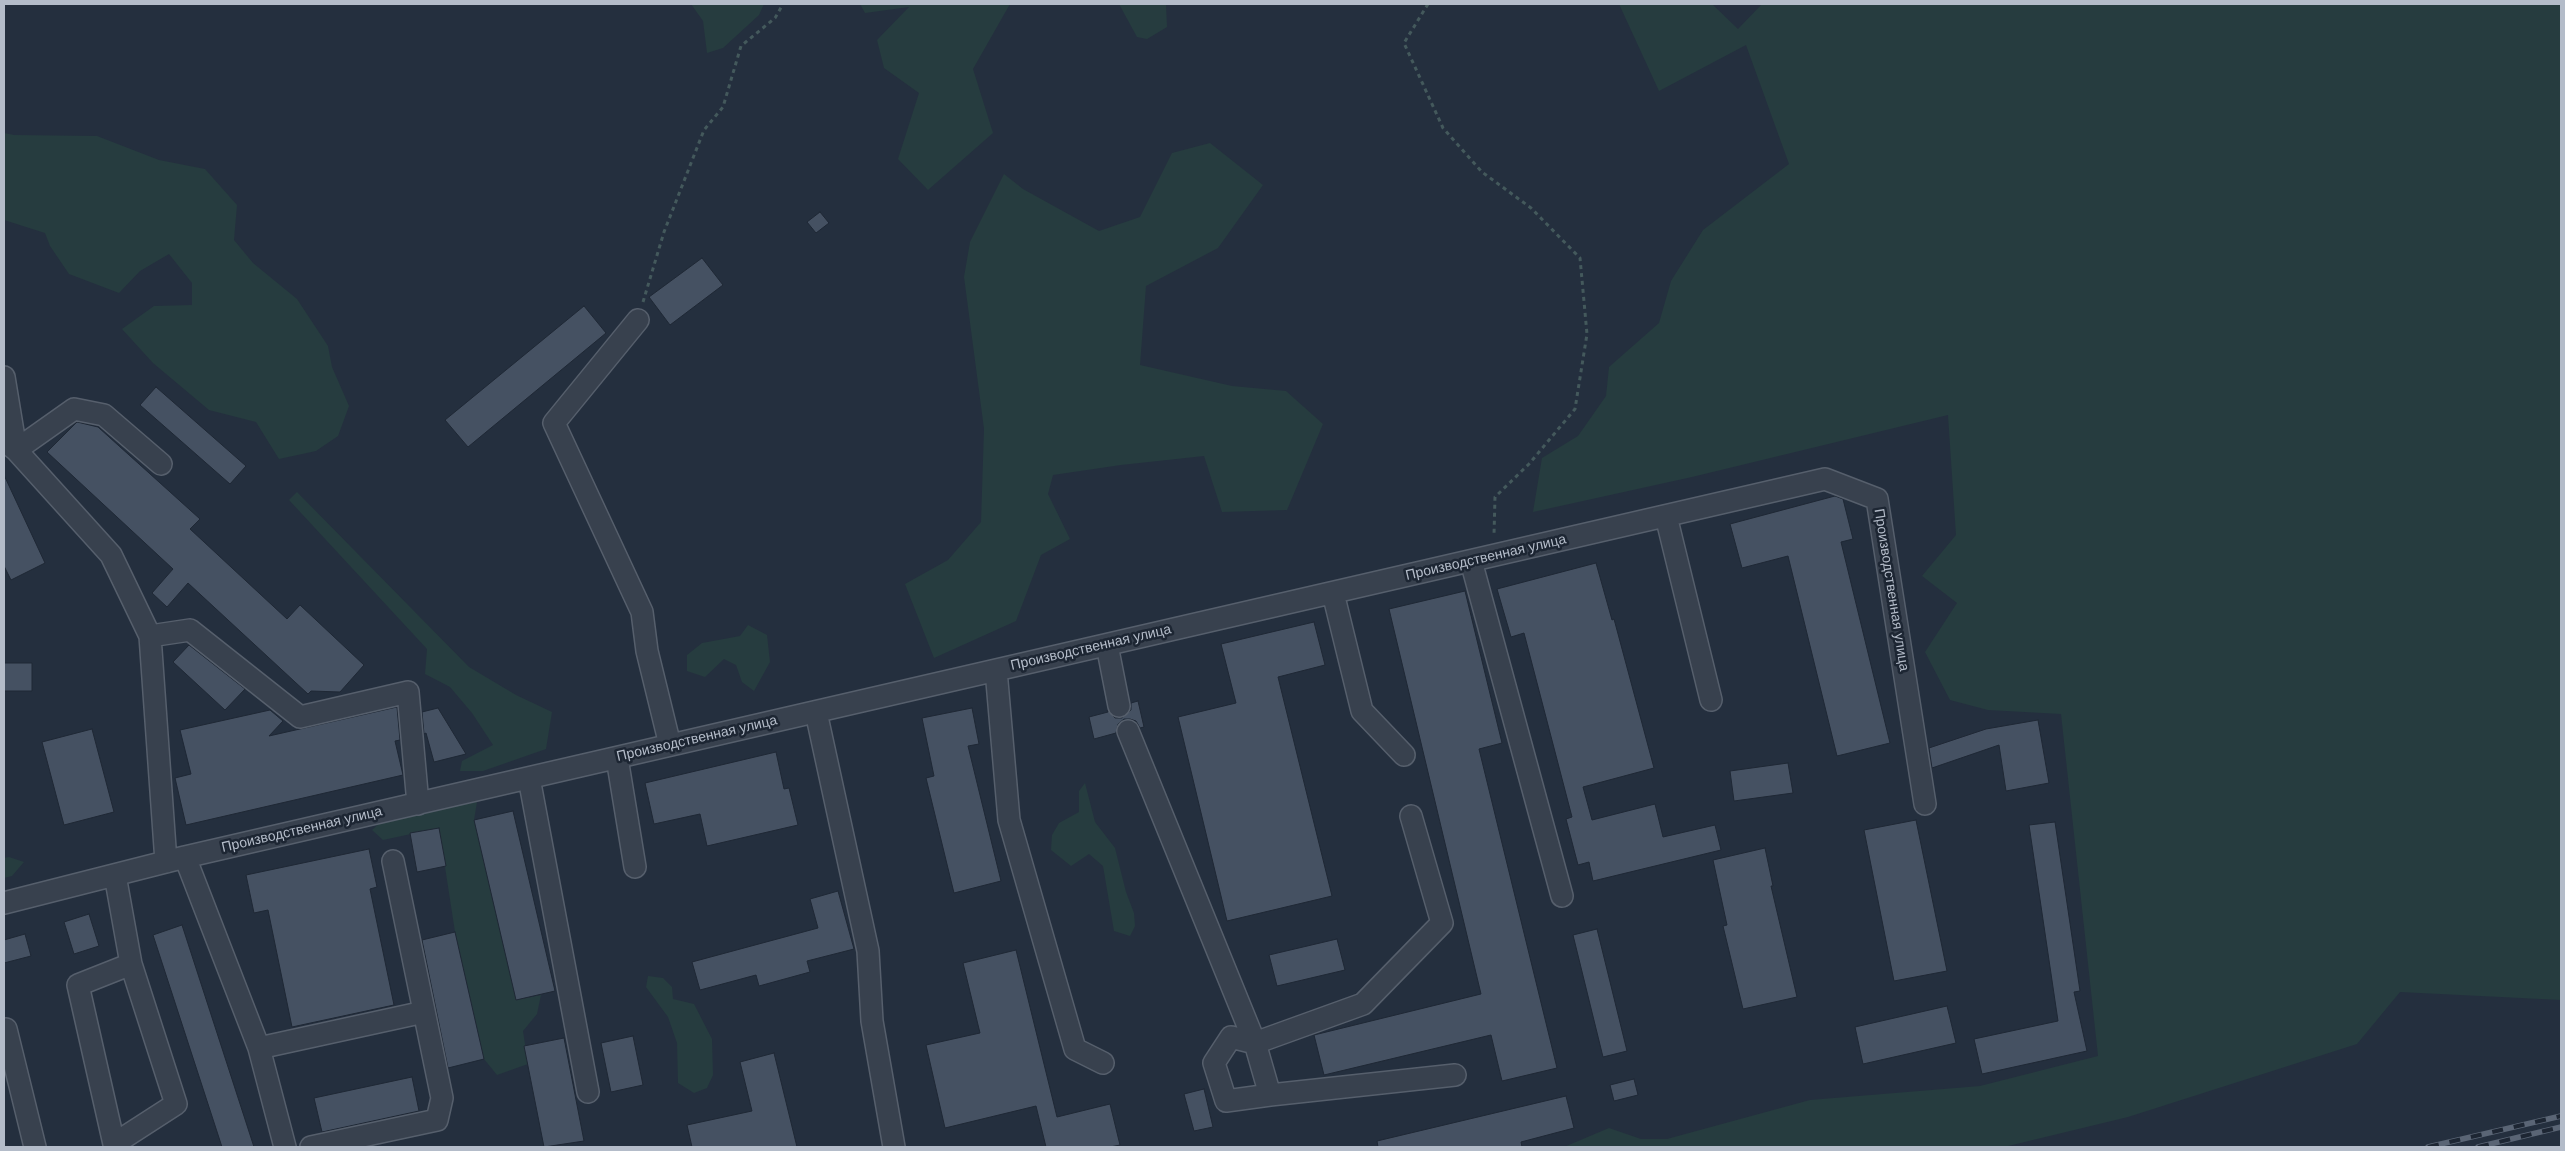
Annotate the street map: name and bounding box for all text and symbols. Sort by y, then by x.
street label: Производственная улица [1870,508,1912,672]
street label: Производственная улица [1404,531,1568,585]
street label: Производственная улица [1009,621,1173,675]
street label: Производственная улица [615,712,779,766]
street label: Производственная улица [220,803,384,857]

